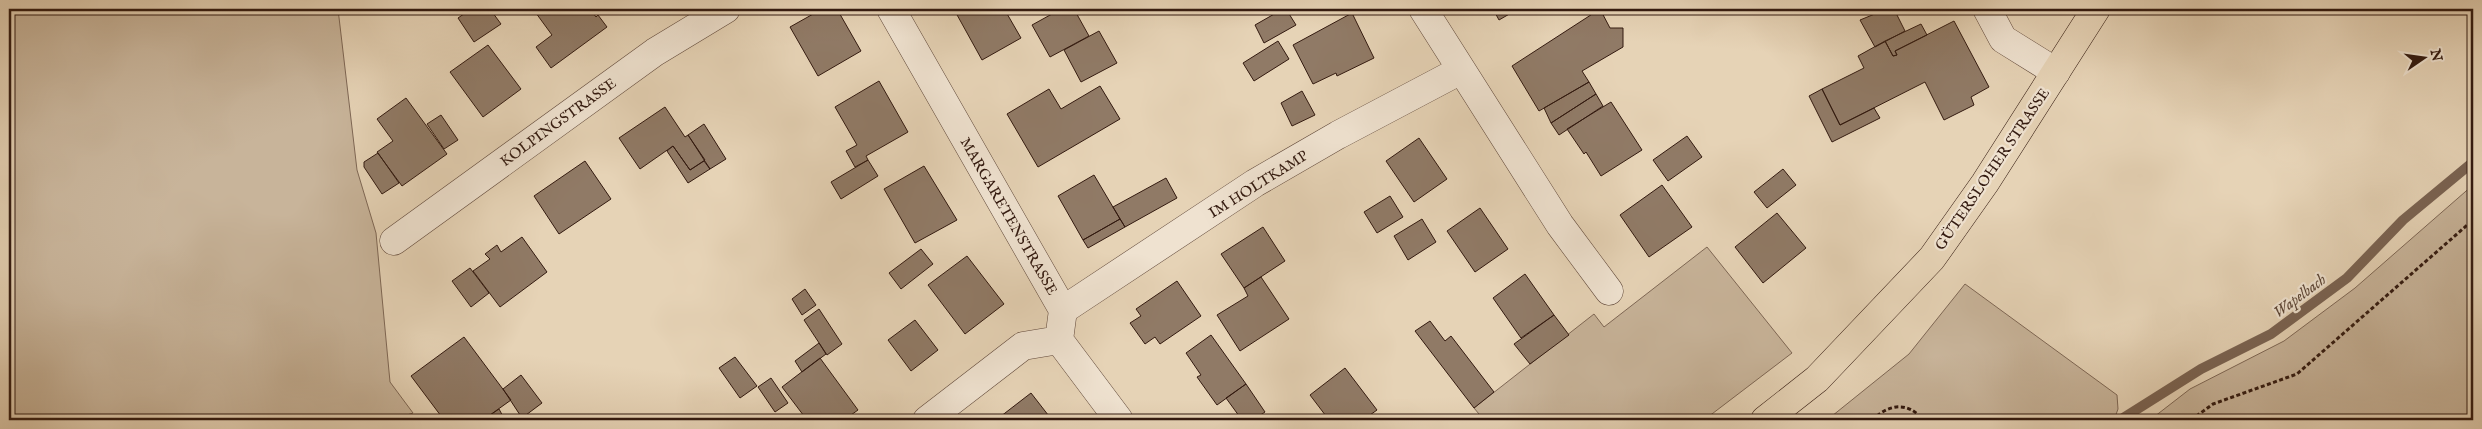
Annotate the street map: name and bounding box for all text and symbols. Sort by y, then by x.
north arrow [2400,32,2450,82]
text: N [2425,46,2446,63]
street label: KOLPINGSTRASSE [496,74,620,171]
street label: GÜTERSLOHER STRASSE [1931,84,2054,254]
street label: MARGARETENSTRASSE [956,134,1062,299]
street label: IM HOLTKAMP [1205,146,1312,223]
water label: Wapelbach [2270,270,2331,323]

